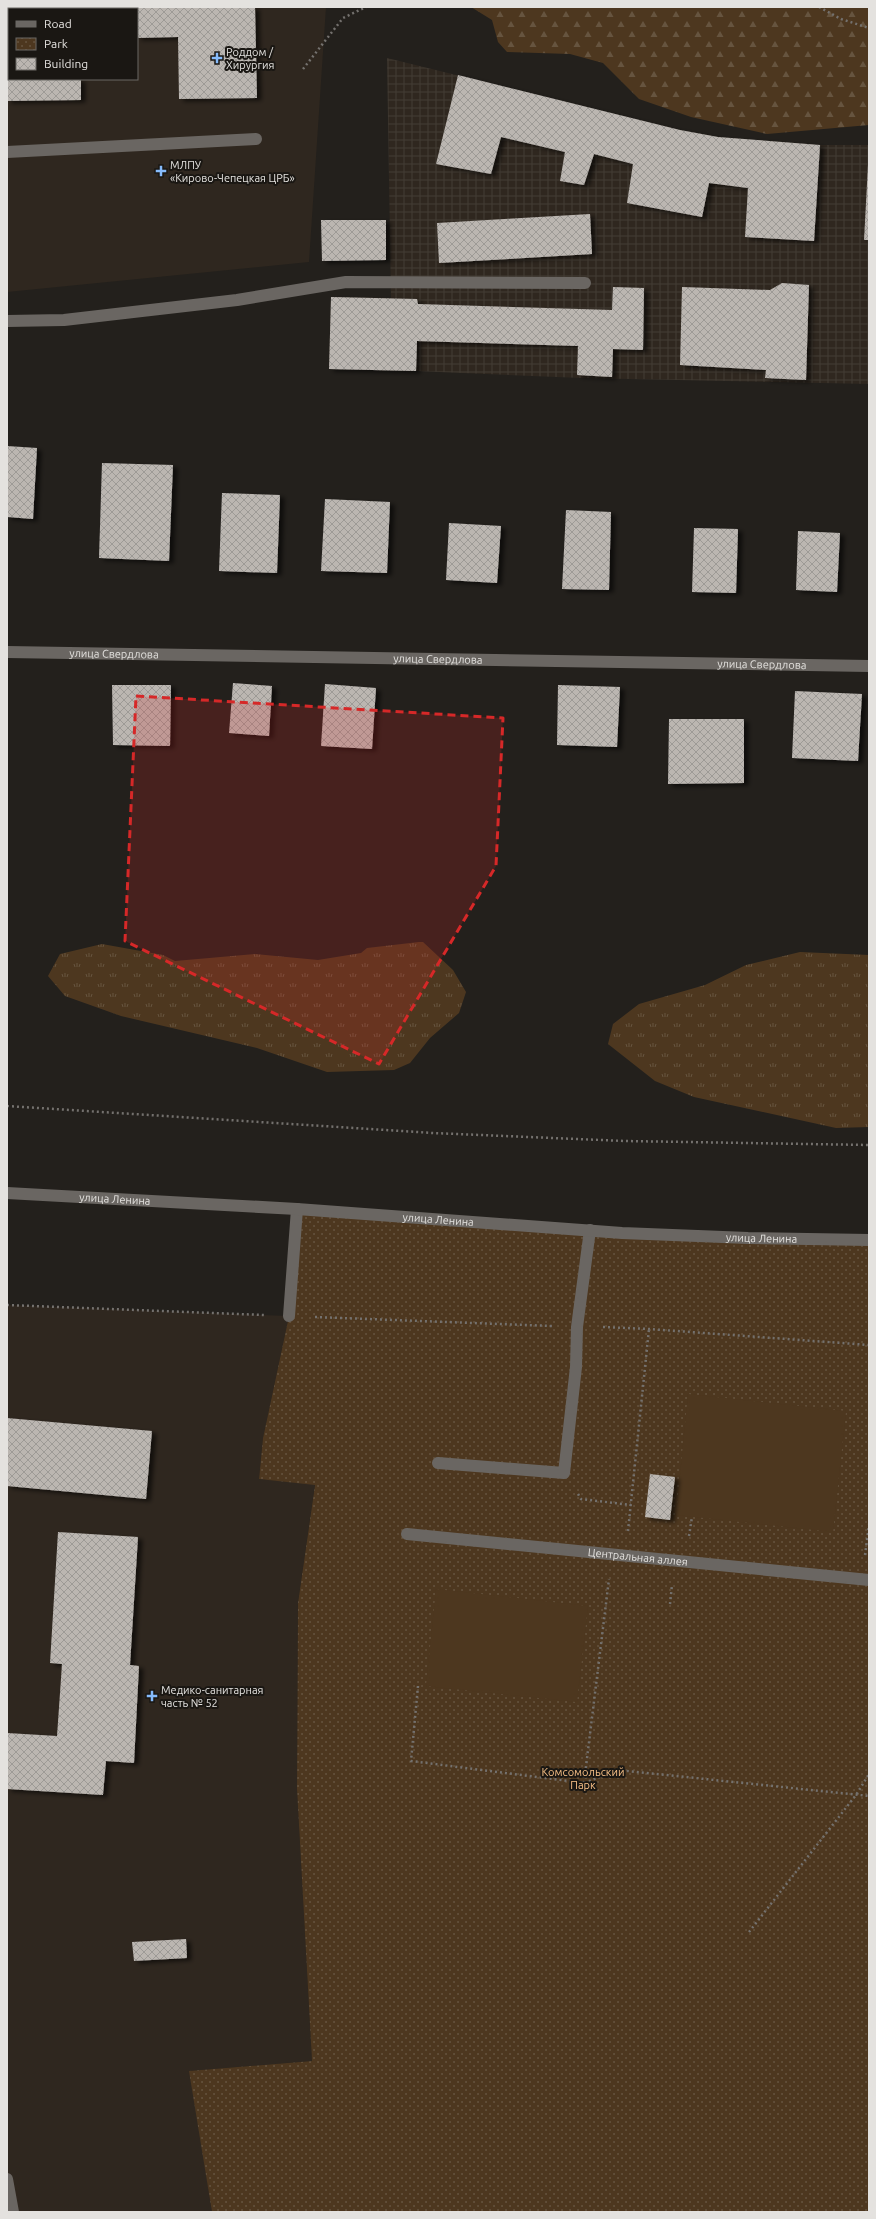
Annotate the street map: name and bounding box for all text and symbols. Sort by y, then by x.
legend [8,8,138,80]
text: Road [44,17,72,30]
text: Park [44,37,68,50]
place label: Роддом / Хирургия [226,46,274,71]
marker: Роддом / Хирургия [211,52,223,64]
text: Building [44,57,88,70]
place label: МЛПУ «Кирово-Чепецкая ЦРБ» [170,159,295,184]
marker: МЛПУ «Кирово-Чепецкая ЦРБ» [155,165,167,177]
street label: улица Свердлова [69,647,159,660]
street label: улица Свердлова [393,652,483,666]
street label: улица Свердлова [717,658,807,671]
street label: улица Ленина [79,1191,151,1207]
street label: улица Ленина [402,1211,474,1228]
street label: улица Ленина [726,1231,797,1245]
street label: Центральная аллея [587,1546,688,1568]
place label: Медико-санитарная часть № 52 [161,1684,264,1709]
marker: Медико-санитарная часть № 52 [146,1690,158,1702]
park label: Комсомольский Парк [542,1766,624,1791]

